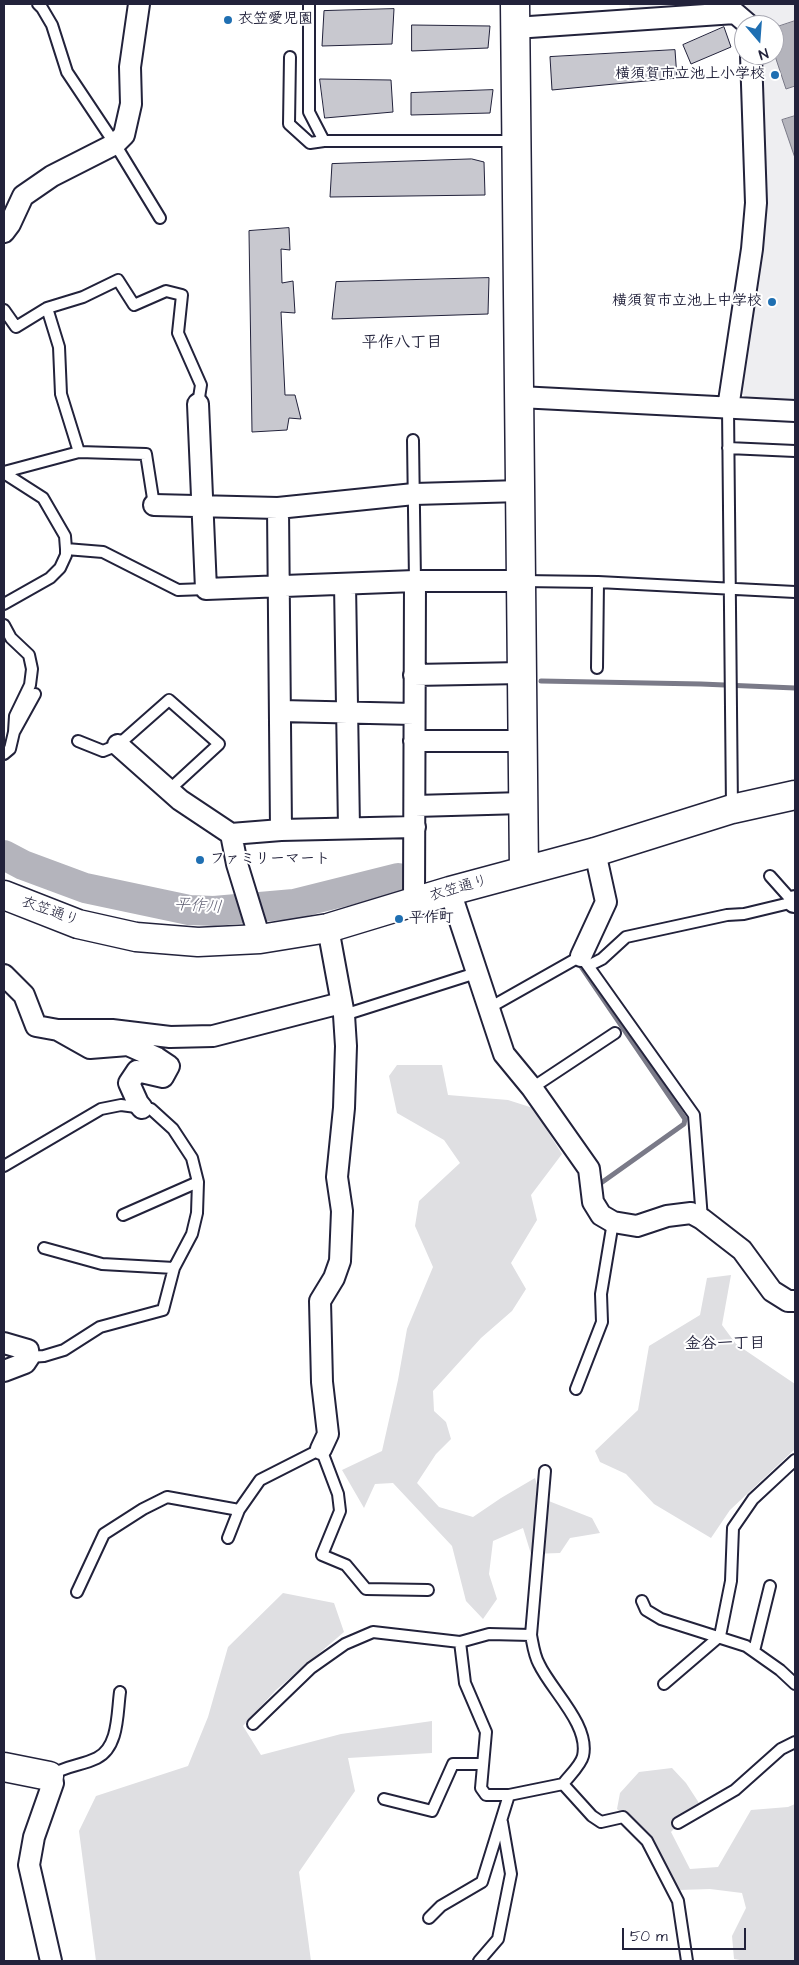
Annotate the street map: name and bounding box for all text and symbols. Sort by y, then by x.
place label: 衣笠愛児園 [238,11,313,29]
marker: 衣笠愛児園 [222,14,234,26]
north arrow [734,15,784,65]
text: N [756,42,771,64]
place label: 横須賀市立池上小学校 [615,66,765,84]
marker: 横須賀市立池上小学校 [769,69,781,81]
place label: 横須賀市立池上中学校 [612,293,762,311]
marker: 横須賀市立池上中学校 [766,296,778,308]
district label: 平作八丁目 [362,334,442,354]
place label: ファミリーマート [210,851,330,869]
marker: ファミリーマート [194,854,206,866]
street label: 衣笠通り [428,872,490,906]
street label: 衣笠通り [19,893,81,931]
water label: 平作川 [173,896,223,918]
place label: 平作町 [409,910,454,928]
marker: 平作町 [393,913,405,925]
district label: 金谷一丁目 [685,1335,765,1355]
scale bar [624,1918,748,1950]
text: 50 m [630,1926,668,1947]

